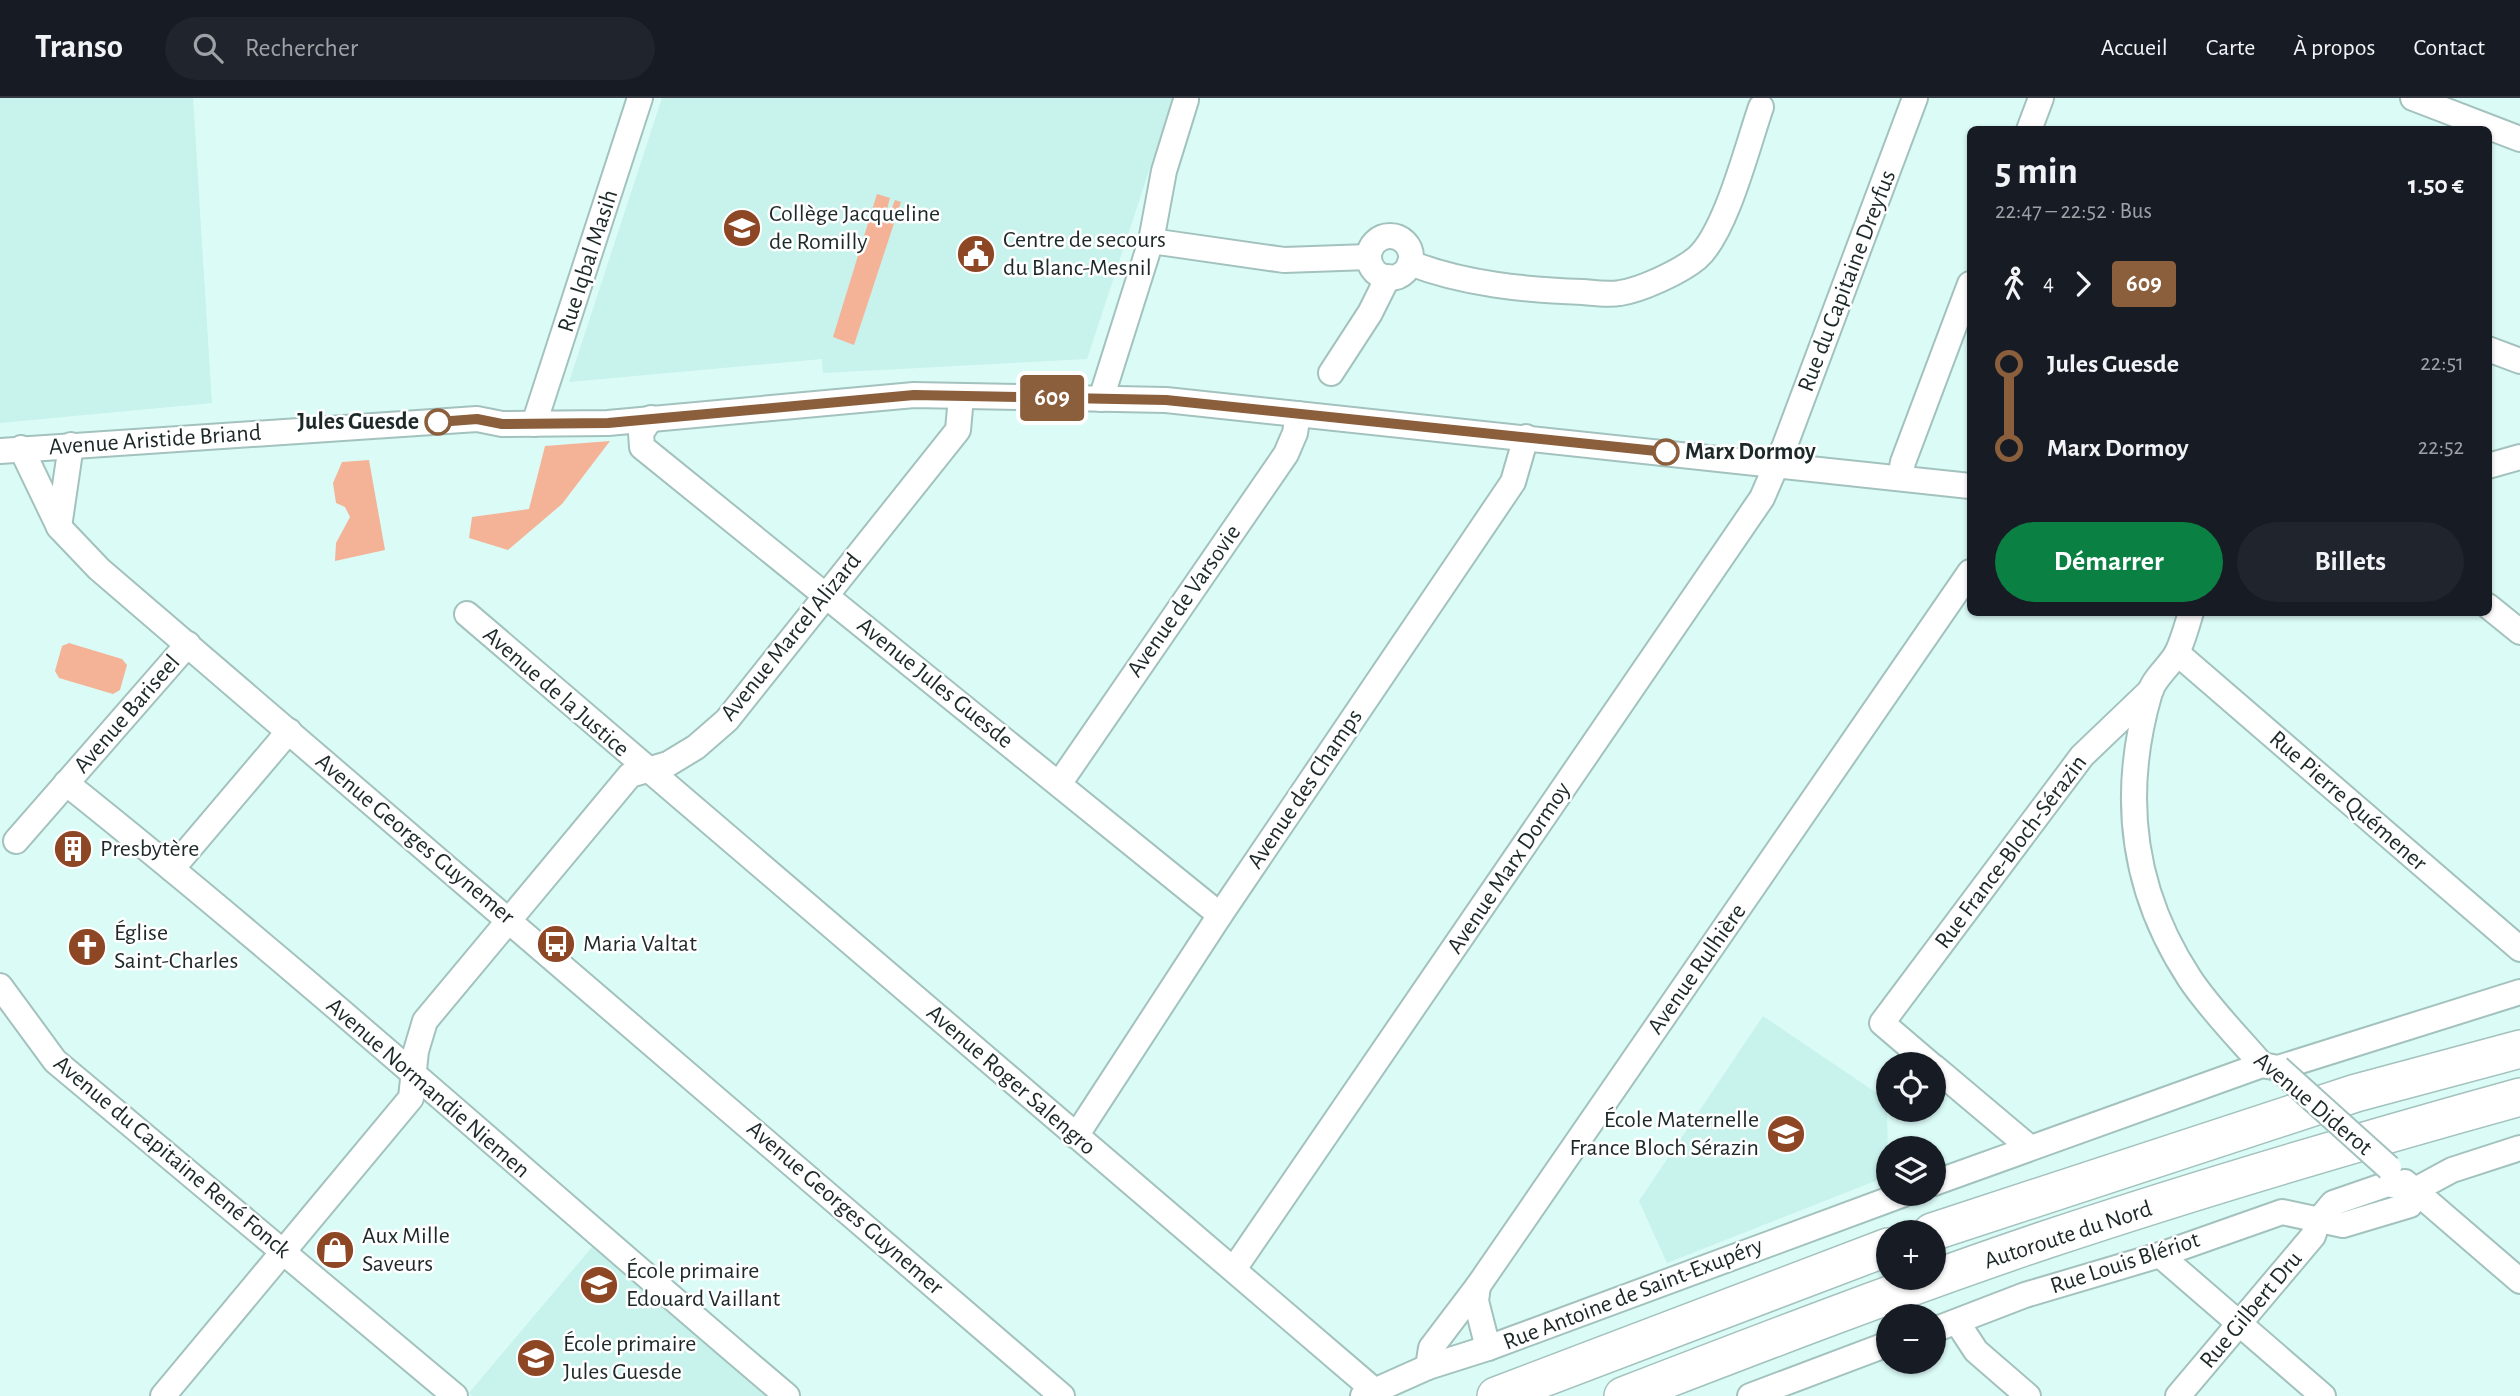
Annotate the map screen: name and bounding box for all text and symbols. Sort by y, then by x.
search box [165,17,655,80]
icon: search [189,29,227,67]
text: Transo [35,31,123,64]
text: Rechercher [245,35,358,61]
text: Accueil [2101,36,2168,60]
text: Carte [2206,36,2255,60]
text: À propos [2293,36,2375,60]
text: Contact [2413,36,2485,60]
text: 5 min [1995,153,2078,191]
street label: Rue du Capitaine Dreyfus [1794,167,1900,395]
text: 1.50 € [2408,172,2464,198]
street label: Rue Iqbal Masih [554,187,622,335]
text: 22:47 – 22:52 · Bus [1995,200,2152,223]
place label: Collège Jacqueline de Romilly [769,202,940,254]
school or university icon: Collège Jacqueline de Romilly [721,207,763,249]
place label: Centre de secours du Blanc-Mesnil [1003,228,1166,280]
public building icon: Centre de secours du Blanc-Mesnil [955,233,997,275]
icon: walk [1995,265,2033,303]
icon: forward [2064,265,2102,303]
text: 4 [2043,272,2054,295]
text: 609 [2126,272,2162,296]
text: Jules Guesde [2047,351,2179,377]
text: 22:51 [2420,352,2464,375]
line badge: 609 [1012,375,1092,421]
text: 609 [1034,386,1070,410]
marker: Jules Guesde [425,409,451,435]
place label: Jules Guesde [297,410,419,434]
street label: Avenue Aristide Briand [48,421,262,459]
text: Marx Dormoy [2047,435,2189,461]
text: 22:52 [2418,436,2464,459]
marker: Marx Dormoy [1653,439,1679,465]
place label: Marx Dormoy [1685,440,1816,464]
street label: Avenue de Varsovie [1123,521,1245,681]
button: Démarrer [1995,522,2223,602]
button: Billets [2237,522,2464,602]
street label: Avenue Marcel Alizard [716,549,866,725]
street label: Avenue Jules Guesde [853,613,1017,753]
street label: Avenue de la Justice [479,622,633,762]
street label: Avenue Bariseel [69,650,185,778]
street label: Avenue des Champs [1243,705,1367,873]
street label: Rue Pierre Quémener [2265,726,2432,876]
street label: Avenue Georges Guynemer [311,749,519,929]
street label: Rue France-Bloch-Sérazin [1931,751,2091,953]
street label: Avenue Marx Dormoy [1443,778,1575,958]
building icon: Presbytère [52,828,94,870]
place label: Presbytère [100,837,199,861]
street label: Avenue Rulhière [1643,899,1751,1039]
place label: Église Saint-Charles [114,919,238,973]
bus stop icon: Maria Valtat [535,923,577,965]
church icon: Église Saint-Charles [66,926,108,968]
place label: Maria Valtat [583,932,697,956]
street label: Avenue Normandie Niemen [322,993,534,1183]
street label: Avenue Roger Salengro [922,1000,1100,1160]
street label: Avenue Diderot [2249,1048,2377,1160]
street label: Avenue du Capitaine René Fonck [49,1051,295,1263]
map controls [1876,1052,1946,1374]
button: locate [1876,1052,1946,1122]
place label: École Maternelle France Bloch Sérazin [1570,1106,1759,1160]
school or university icon: École Maternelle France Bloch Sérazin [1765,1113,1807,1155]
street label: Avenue Georges Guynemer [742,1116,948,1300]
button: layers [1876,1136,1946,1206]
street label: Autoroute du Nord [1981,1197,2155,1273]
button: + [1876,1220,1946,1290]
place label: Aux Mille Saveurs [362,1224,450,1276]
street label: Rue Louis Blériot [2047,1227,2203,1298]
shop icon: Aux Mille Saveurs [314,1229,356,1271]
street label: Rue Antoine de Saint-Exupéry [1500,1233,1766,1355]
street label: Rue Gilbert Dru [2195,1247,2307,1373]
place label: École primaire Edouard Vaillant [626,1257,781,1311]
school or university icon: École primaire Edouard Vaillant [578,1264,620,1306]
button: − [1876,1304,1946,1374]
place label: École primaire Jules Guesde [563,1330,696,1384]
school or university icon: École primaire Jules Guesde [515,1337,557,1379]

